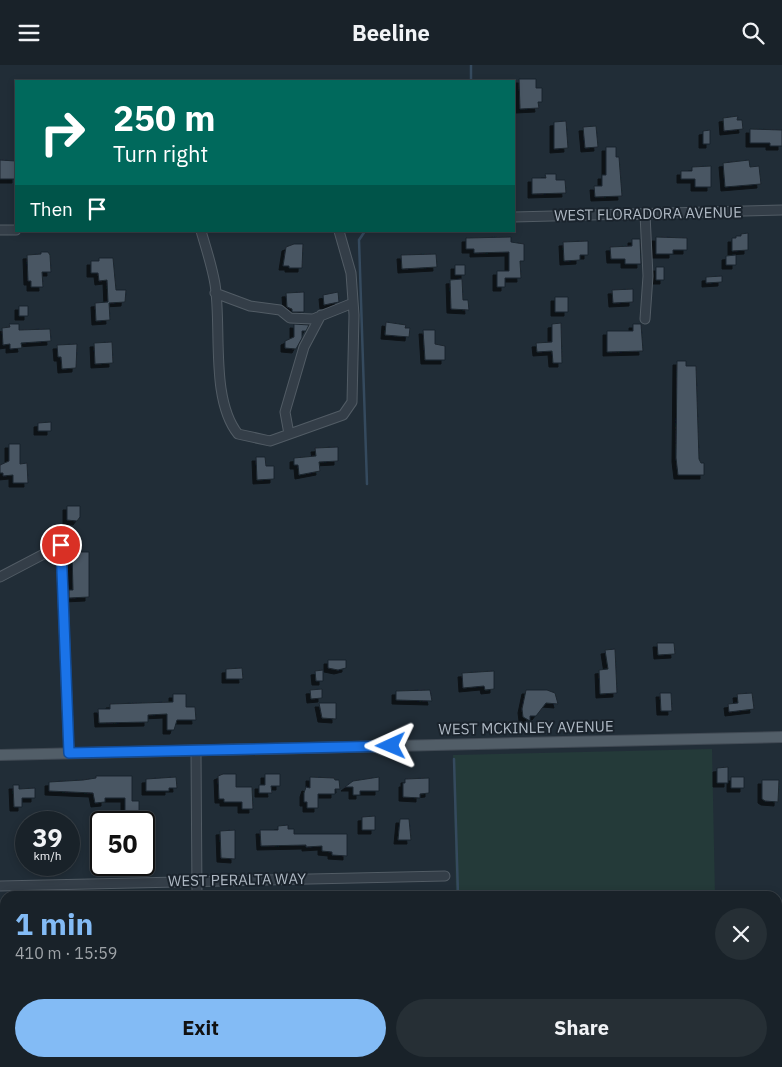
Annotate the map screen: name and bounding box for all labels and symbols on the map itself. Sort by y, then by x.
street label: WEST FLORADORA AVENUE [554,202,742,225]
pin [40,524,82,566]
street label: WEST MCKINLEY AVENUE [438,716,614,739]
position arrow [364,719,416,771]
speed limit sign: 50 [90,811,155,876]
street label: WEST PERALTA WAY [168,869,306,890]

